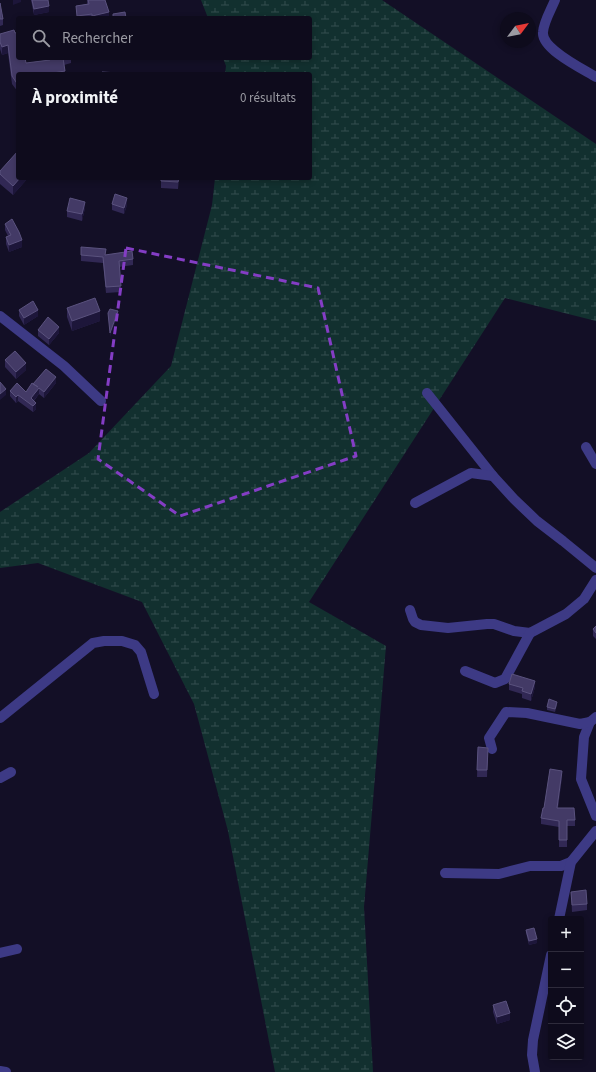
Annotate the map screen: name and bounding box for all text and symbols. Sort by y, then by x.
north arrow [500,12,536,48]
search box [16,16,312,60]
icon: search [30,27,52,49]
text: Rechercher [62,28,133,49]
text: À proximité [32,86,118,110]
text: 0 résultats [240,89,296,107]
map controls [548,916,584,1060]
button: + [548,916,584,952]
button: − [548,952,584,988]
button: locate [548,988,584,1024]
button: layers [548,1024,584,1060]

